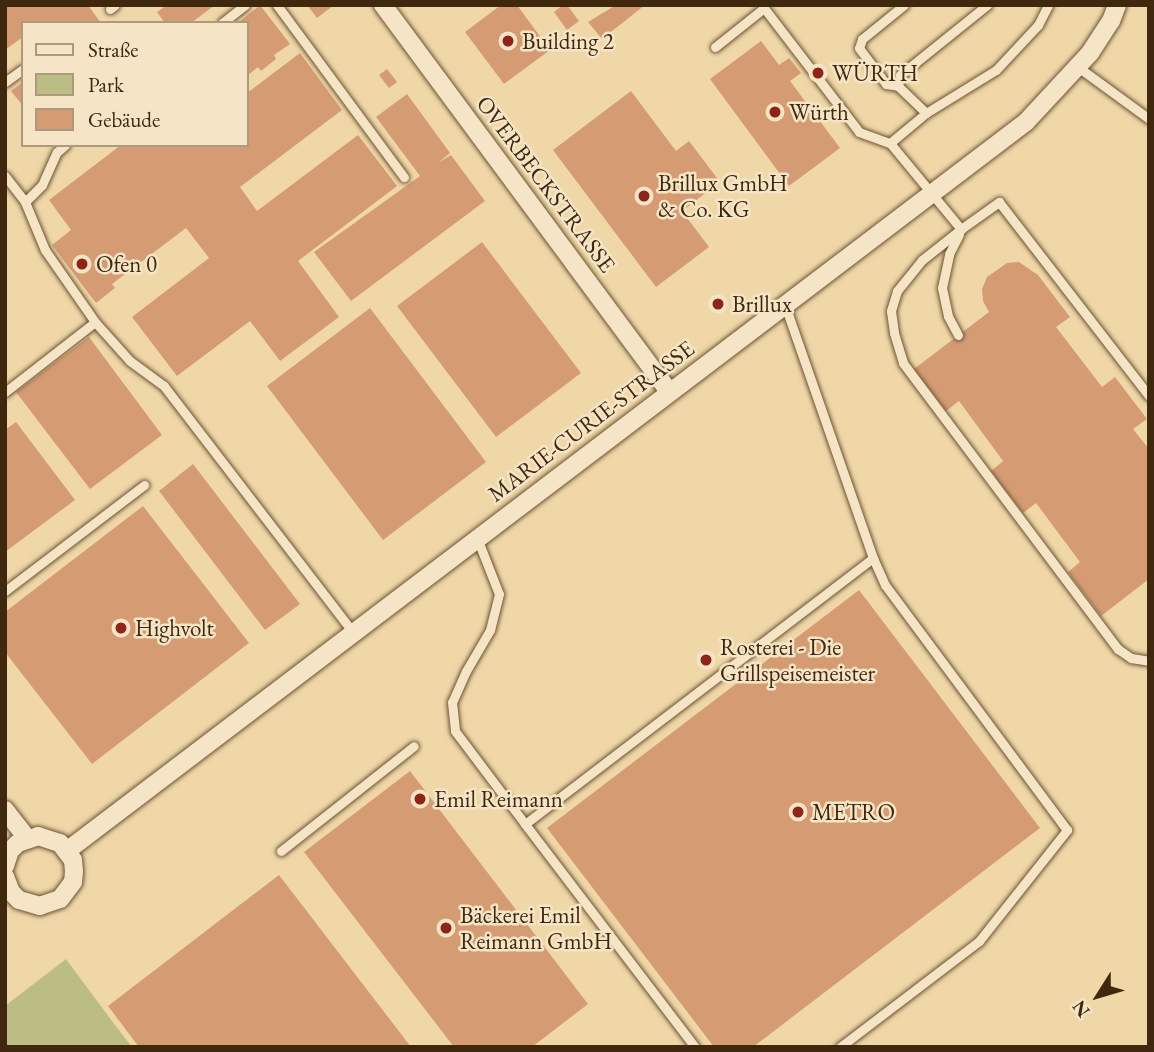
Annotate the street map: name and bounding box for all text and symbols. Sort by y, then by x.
legend [21,21,248,147]
place label: Building 2 [522,27,614,55]
marker: Building 2 [500,33,516,49]
text: Straße [88,36,139,63]
place label: WÜRTH [832,59,918,87]
marker: WÜRTH [810,65,826,81]
text: Park [88,71,124,98]
street label: OVERBECKSTRASSE [471,90,621,278]
place label: Würth [789,98,849,126]
marker: Würth [767,104,783,120]
text: Gebäude [88,106,160,133]
place label: Brillux GmbH & Co. KG [658,169,788,223]
marker: Brillux GmbH & Co. KG [636,188,652,204]
place label: Ofen 0 [96,250,157,278]
marker: Ofen 0 [74,256,90,272]
place label: Brillux [732,290,792,318]
marker: Brillux [710,296,726,312]
street label: MARIE-CURIE-STRASSE [483,335,699,507]
place label: Highvolt [135,614,214,642]
marker: Highvolt [113,620,129,636]
place label: Rosterei - Die Grillspeisemeister [720,633,875,687]
marker: Rosterei - Die Grillspeisemeister [698,652,714,668]
place label: Emil Reimann [434,785,563,813]
marker: Emil Reimann [412,791,428,807]
place label: METRO [812,798,895,826]
marker: METRO [790,804,806,820]
place label: Bäckerei Emil Reimann GmbH [460,901,612,955]
marker: Bäckerei Emil Reimann GmbH [438,920,454,936]
north arrow [1063,961,1133,1031]
text: N [1066,995,1095,1023]

